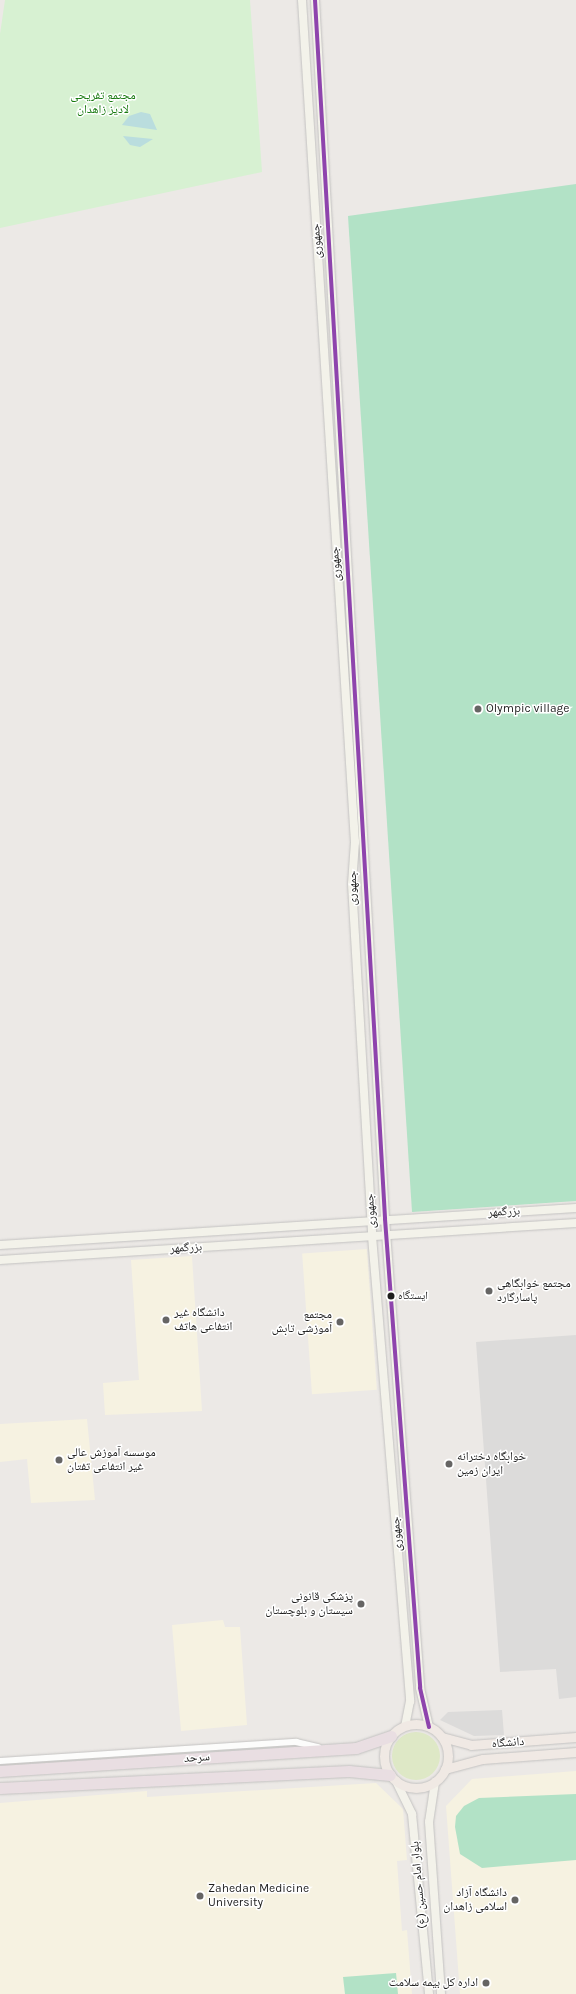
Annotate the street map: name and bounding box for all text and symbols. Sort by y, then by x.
park label: مجتمع تفریحی لادیز زاهدان [70,89,136,117]
street label: جمهوری [309,223,325,259]
street label: جمهوری [328,546,344,582]
place label: Olympic village [486,702,569,716]
marker: Olympic village [473,704,483,714]
street label: جمهوری [346,871,360,905]
street label: جمهوری [363,1193,379,1229]
street label: بزرگمهر [488,1204,520,1220]
street label: بزرگمهر [170,1240,202,1256]
place label: مجتمع خوابگاهی پاسارگارد [497,1277,571,1305]
marker: مجتمع خوابگاهی پاسارگارد [484,1286,494,1296]
place label: ایستگاه [398,1289,428,1303]
marker: ایستگاه [386,1291,396,1301]
place label: دانشگاه غیر انتفاعی هاتف [174,1306,232,1334]
place label: مجتمع آموزشی تابش [272,1308,332,1336]
marker: دانشگاه غیر انتفاعی هاتف [161,1315,171,1325]
marker: مجتمع آموزشی تابش [335,1317,345,1327]
place label: موسسه آموزش عالی غیر انتفاعی تفتان [67,1446,156,1474]
place label: خوابگاه دخترانه ایران زمین [457,1450,526,1478]
marker: موسسه آموزش عالی غیر انتفاعی تفتان [54,1455,64,1465]
marker: خوابگاه دخترانه ایران زمین [444,1459,454,1469]
street label: جمهوری [389,1516,405,1552]
place label: پزشکی قانونی سیستان و بلوچستان [265,1590,353,1618]
marker: پزشکی قانونی سیستان و بلوچستان [356,1599,366,1609]
street label: دانشگاه [491,1735,525,1751]
street label: سرحد [183,1750,211,1766]
street label: بلوار امام حسین (ع) [408,1841,430,1929]
place label: Zahedan Medicine University [208,1882,309,1910]
place label: دانشگاه آزاد اسلامی زاهدان [443,1886,507,1914]
marker: Zahedan Medicine University [195,1891,205,1901]
marker: دانشگاه آزاد اسلامی زاهدان [510,1895,520,1905]
place label: اداره کل بیمه سلامت [389,1976,478,1990]
marker: اداره کل بیمه سلامت [481,1978,491,1988]

